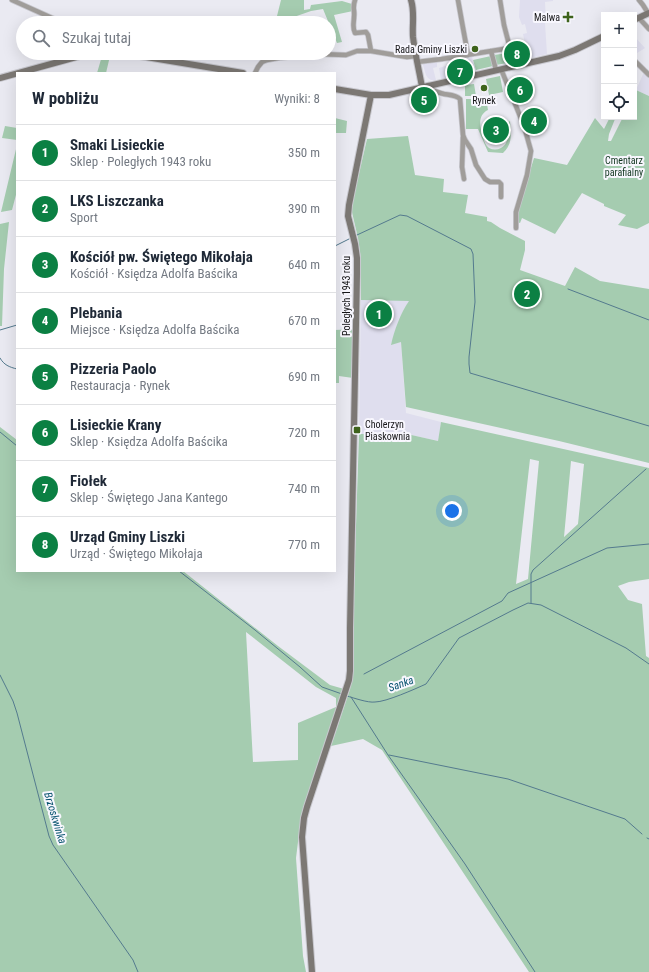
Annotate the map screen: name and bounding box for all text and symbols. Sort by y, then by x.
place label: Malwa [534,12,560,23]
marker: Malwa [563,12,573,22]
map controls [601,12,637,120]
button: + [601,12,637,48]
search box [16,16,336,60]
icon: search [30,27,52,49]
text: Szukaj tutaj [62,29,131,47]
pin: 8 [504,39,530,69]
place label: Rada Gminy Liszki [395,44,467,55]
marker: Rada Gminy Liszki [470,44,480,54]
button: − [601,48,637,84]
pin: 7 [447,57,473,87]
pin: 6 [507,75,533,105]
marker: Rynek [479,83,489,93]
button: locate [601,84,637,120]
pin: 5 [411,85,437,115]
text: W pobliżu [32,88,99,108]
text: Wyniki: 8 [274,91,320,106]
place label: Rynek [472,95,496,106]
pin: 4 [521,106,547,136]
pin: 3 [483,115,509,145]
text: Smaki Lisieckie [70,136,164,154]
text: 1 [42,145,48,160]
text: 350 m [288,145,320,160]
text: Sklep · Poległych 1943 roku [70,154,211,169]
park label: Cmentarz parafialny [605,155,643,178]
text: LKS Liszczanka [70,192,164,210]
text: 2 [42,201,48,216]
text: 390 m [288,201,320,216]
text: Sport [70,210,98,225]
text: Kościół pw. Świętego Mikołaja [70,248,253,266]
street label: Poległych 1943 roku [341,256,352,336]
text: 3 [42,257,48,272]
text: 640 m [288,257,320,272]
text: Kościół · Księdza Adolfa Baścika [70,266,238,281]
pin: 2 [514,279,540,309]
pin: 1 [366,299,392,329]
text: Plebania [70,304,122,322]
text: 4 [42,313,48,328]
text: 670 m [288,313,320,328]
text: Miejsce · Księdza Adolfa Baścika [70,322,240,337]
text: Pizzeria Paolo [70,360,156,378]
text: 5 [42,369,48,384]
text: 690 m [288,369,320,384]
text: Restauracja · Rynek [70,378,170,393]
text: Lisieckie Krany [70,416,161,434]
place label: Cholerzyn Piaskownia [365,419,410,442]
text: 6 [42,425,48,440]
text: 720 m [288,425,320,440]
marker: Cholerzyn Piaskownia [352,425,362,435]
text: Sklep · Księdza Adolfa Baścika [70,434,228,449]
text: Fiołek [70,472,107,490]
text: 7 [42,481,48,496]
text: 740 m [288,481,320,496]
text: Sklep · Świętego Jana Kantego [70,490,228,505]
your location [442,501,462,521]
text: Urząd Gminy Liszki [70,528,185,546]
text: 8 [42,537,48,552]
text: 770 m [288,537,320,552]
text: Urząd · Świętego Mikołaja [70,546,203,561]
water label: Sanka [387,673,415,695]
water label: Brzoskwinka [41,791,69,845]

